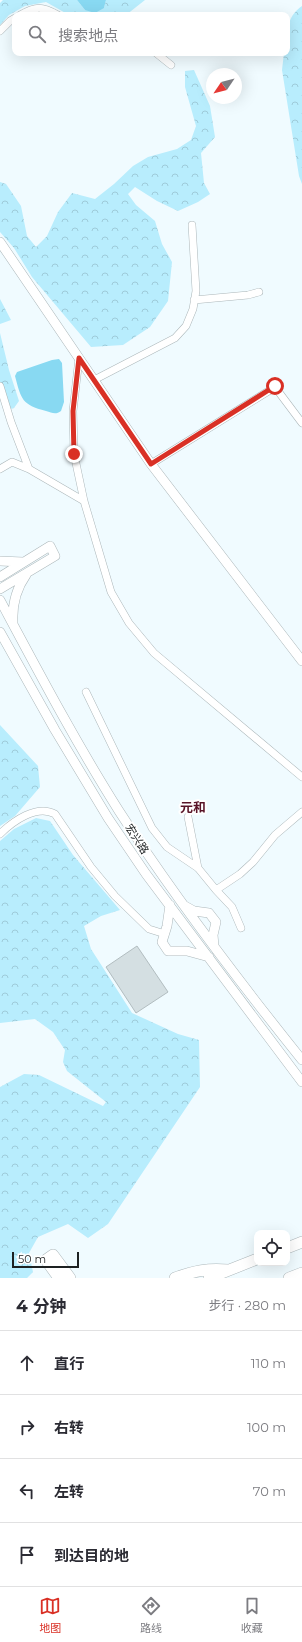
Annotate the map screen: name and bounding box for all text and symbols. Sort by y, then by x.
search box [12,12,290,56]
icon: search [26,23,48,45]
text: 搜索地点 [58,26,118,45]
north arrow [206,68,242,104]
route start [266,377,284,395]
route end [65,445,83,463]
district label: 元和 [180,799,206,815]
street label: 宏兴路 [122,821,152,857]
map controls [254,1230,290,1266]
button: locate [254,1230,290,1266]
scale bar [12,1250,79,1269]
text: 50 m [18,1252,46,1266]
text: 4 分钟 [16,1296,67,1316]
text: 步行 · 280 m [208,1297,286,1313]
icon: ahead [16,1352,38,1374]
text: 直行 [54,1354,84,1373]
text: 110 m [251,1355,286,1371]
icon: right [16,1416,38,1438]
text: 右转 [54,1418,84,1437]
text: 100 m [247,1419,286,1435]
icon: left [16,1480,38,1502]
text: 左转 [54,1482,84,1501]
text: 70 m [253,1483,286,1499]
icon: arrive [16,1544,38,1566]
text: 到达目的地 [54,1546,129,1565]
tab: 地图 [39,1595,61,1635]
tab: 路线 [140,1595,162,1635]
tab: 收藏 [241,1595,263,1635]

